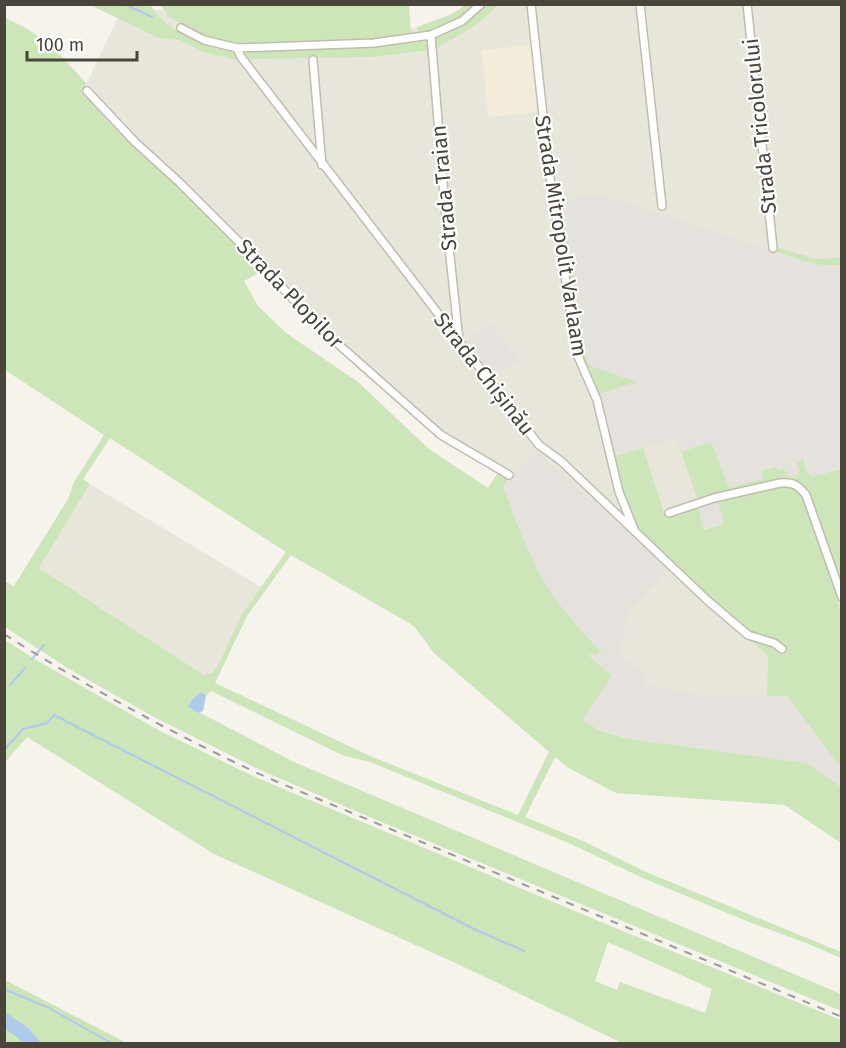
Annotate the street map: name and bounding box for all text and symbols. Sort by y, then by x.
scale bar [27,24,136,62]
text: 100 m [36,34,84,56]
street label: Strada Tricolorului [738,37,782,215]
street label: Strada Mitropolit Varlaam [529,113,593,359]
street label: Strada Traian [426,124,462,252]
street label: Strada Plopilor [231,234,349,354]
street label: Strada Chișinău [428,307,540,441]

